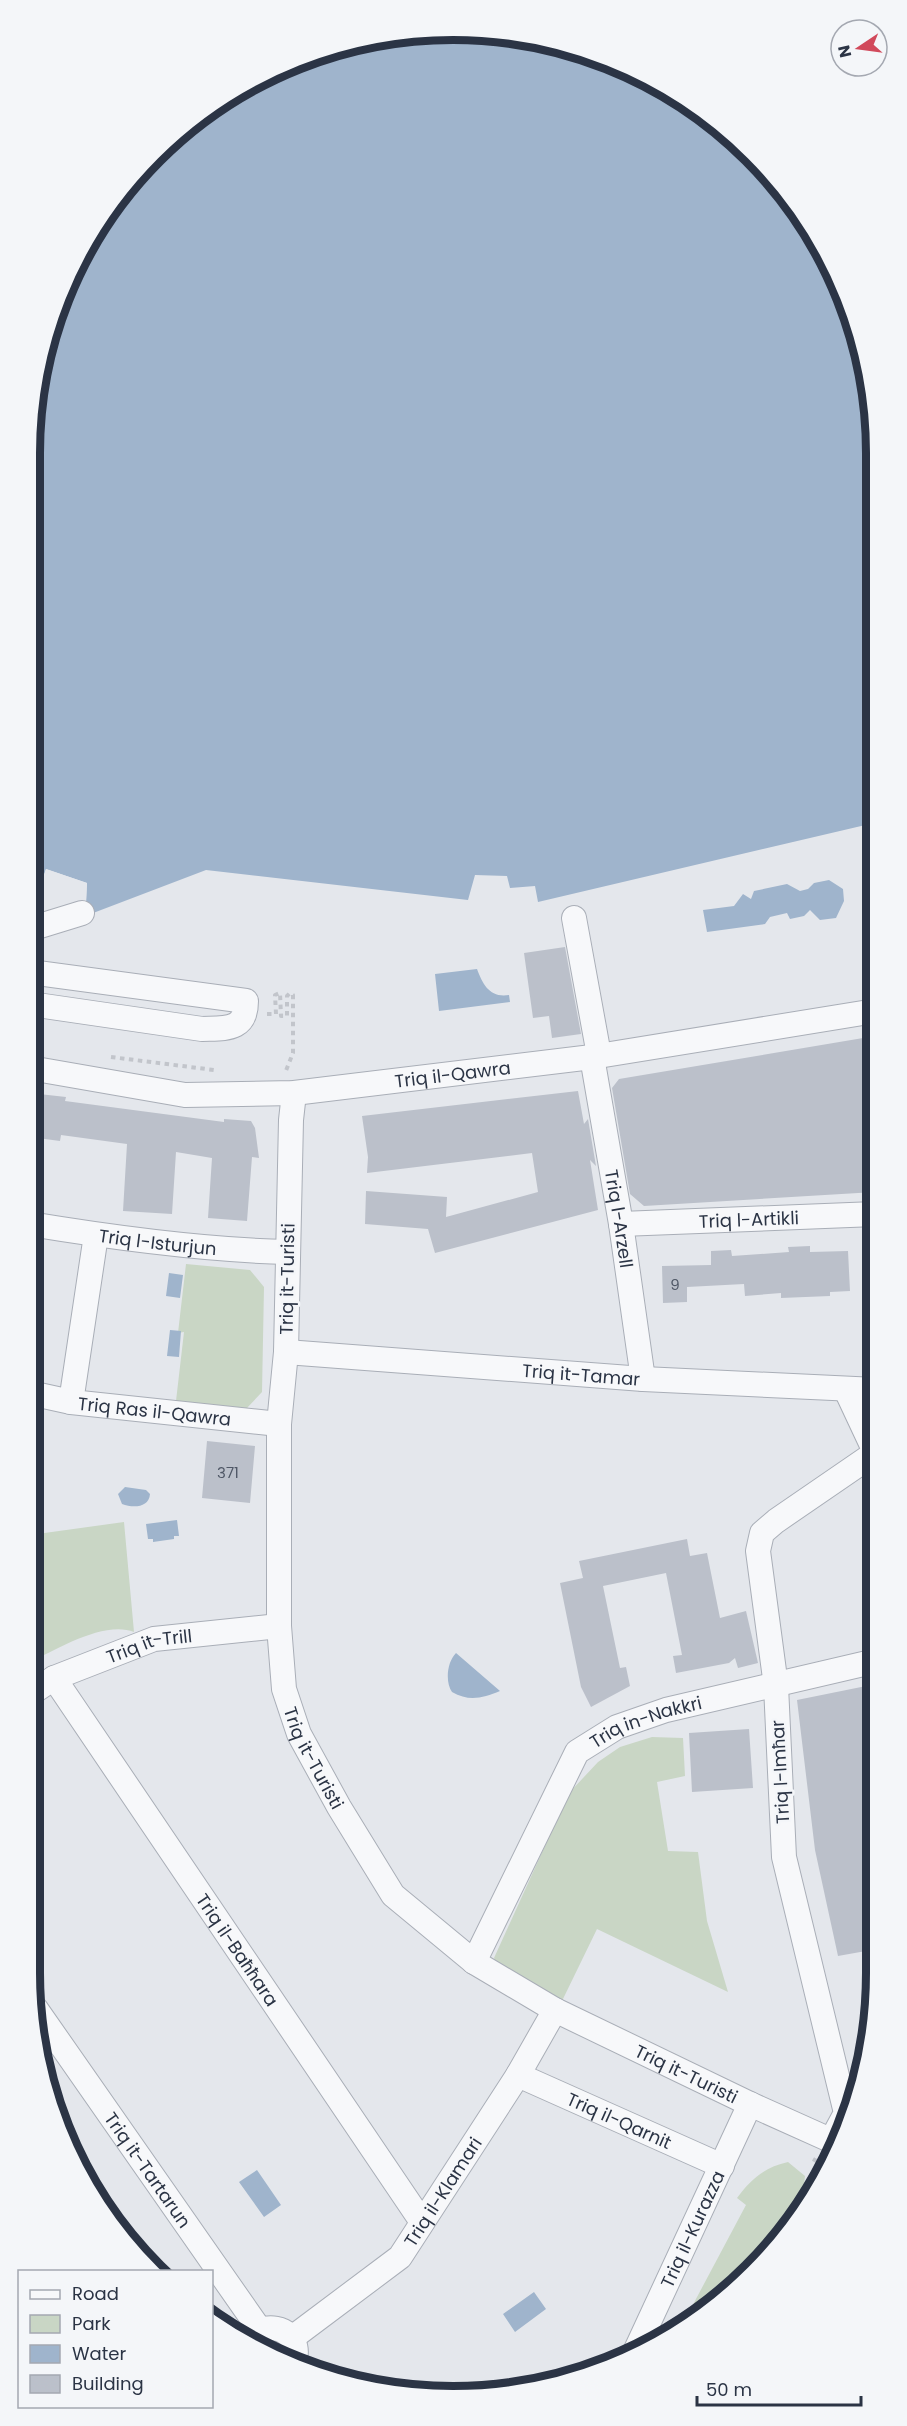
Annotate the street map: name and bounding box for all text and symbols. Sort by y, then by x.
north arrow [829,18,889,78]
text: N [832,43,857,60]
street label: Triq il-Qawra [393,1054,512,1093]
street label: Triq l-Arzell [599,1167,640,1269]
street label: Triq l-Artikli [698,1205,799,1233]
street label: Triq l-Isturjun [97,1222,218,1261]
street label: Triq it-Turisti [274,1223,300,1335]
house number: 9 [670,1274,680,1295]
street label: Triq it-Tamar [521,1357,641,1391]
street label: Triq Ras il-Qawra [77,1390,232,1431]
house number: 371 [217,1462,239,1483]
street label: Triq it-Trill [102,1623,193,1669]
street label: Triq in-Nakkri [585,1690,704,1754]
street label: Triq it-Turisti [278,1703,350,1813]
street label: Triq l-Imħar [765,1719,795,1825]
street label: Triq il-Baħħara [191,1888,285,2011]
street label: Triq it-Turisti [631,2038,742,2109]
street label: Triq il-Qarnit [563,2086,676,2155]
street label: Triq it-Tartarun [99,2107,197,2233]
street label: Triq il-Klamari [398,2132,487,2251]
street label: Triq il-Kurazza [654,2166,730,2291]
legend [18,2270,213,2408]
text: Road [72,2281,119,2306]
text: Park [72,2311,111,2336]
text: Water [72,2341,126,2366]
scale bar [697,2369,860,2407]
text: Building [72,2371,144,2396]
text: 50 m [706,2377,752,2402]

